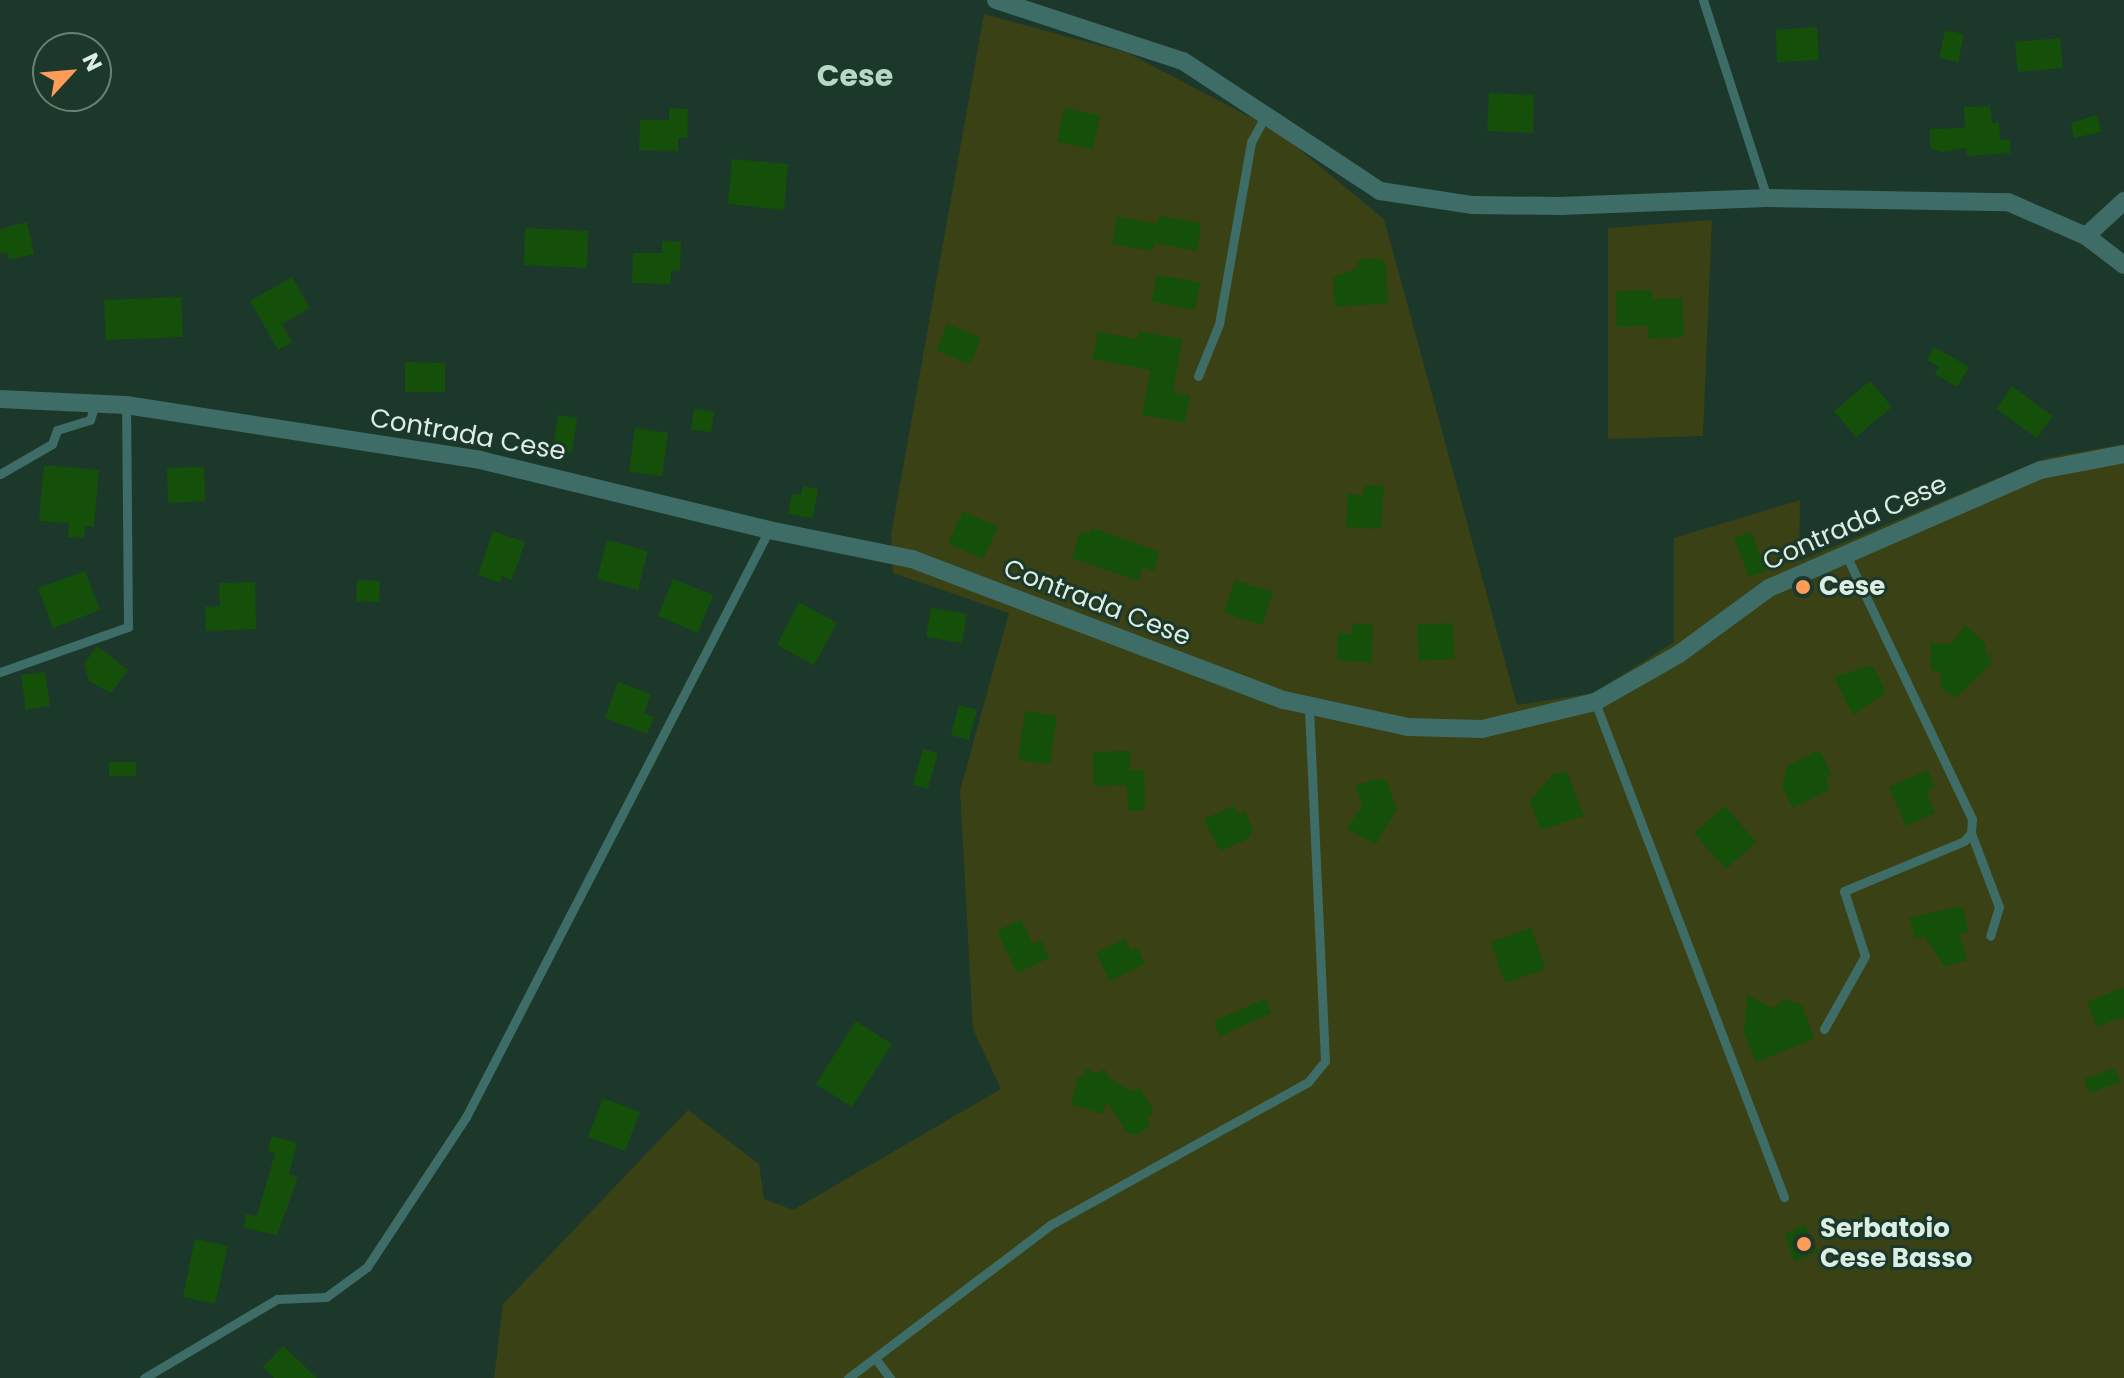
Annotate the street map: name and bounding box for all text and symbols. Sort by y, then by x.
north arrow [32,32,112,112]
text: N [75,48,110,76]
district label: Cese [817,58,893,94]
street label: Contrada Cese [368,402,568,468]
street label: Contrada Cese [1758,468,1952,578]
street label: Contrada Cese [999,553,1195,653]
place label: Cese [1819,571,1885,603]
marker: Cese [1794,578,1812,596]
place label: Serbatoio Cese Basso [1820,1213,1972,1274]
marker: Serbatoio Cese Basso [1795,1235,1813,1253]

